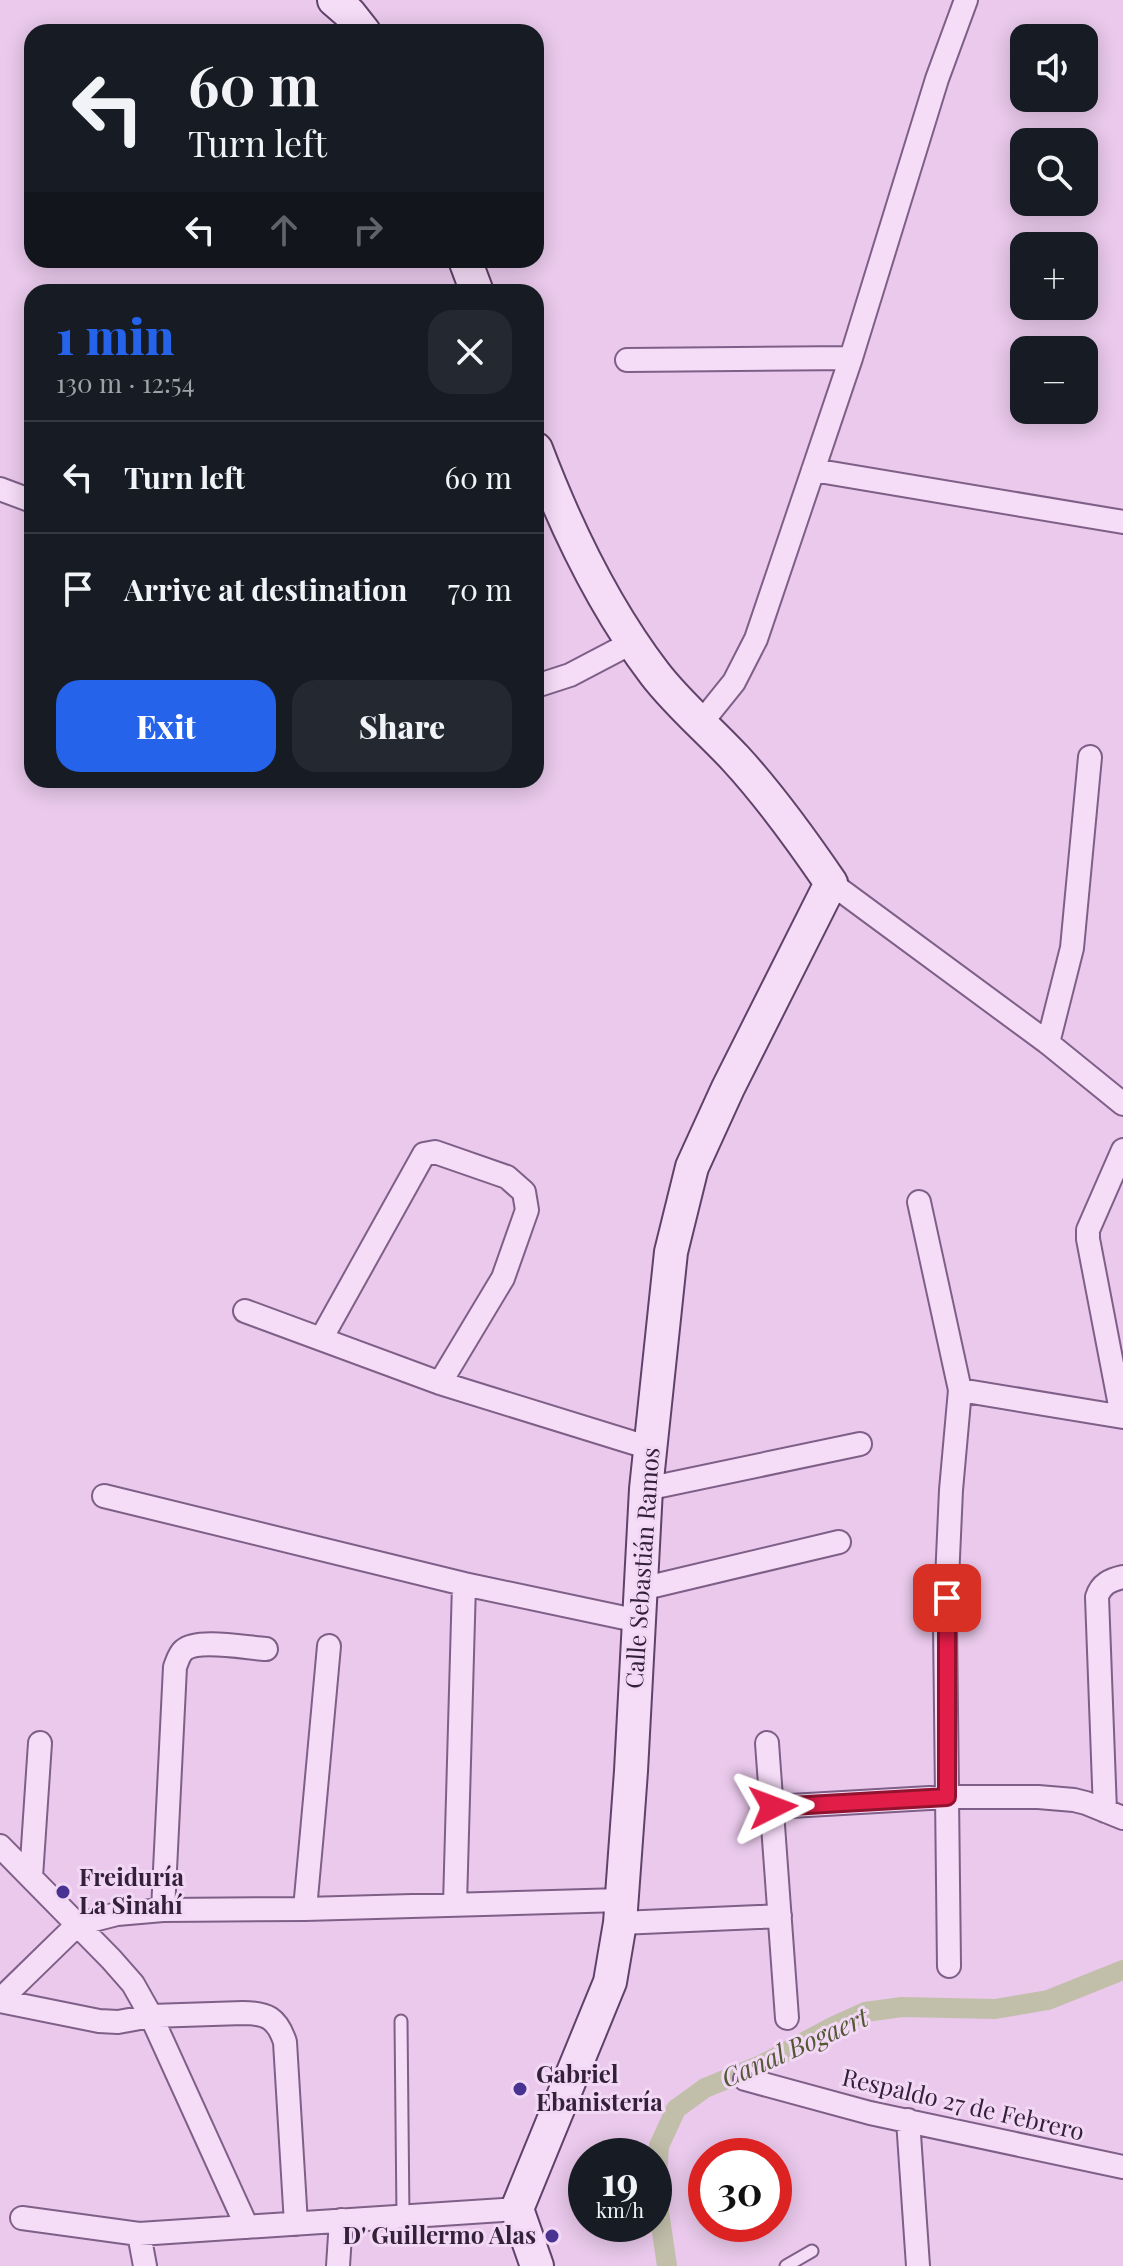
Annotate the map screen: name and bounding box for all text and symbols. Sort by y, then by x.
map controls [1010,24,1098,424]
button: sound [1010,24,1098,112]
text: 60 m [188,46,319,121]
icon: left [56,56,160,160]
text: Turn left [188,118,327,166]
button: search [1010,128,1098,216]
icon: left [178,208,222,252]
icon: ahead [262,208,306,252]
icon: right [346,208,390,252]
button: + [1010,232,1098,320]
text: 1 min [56,303,174,367]
button: close [428,310,512,394]
button: − [1010,336,1098,424]
text: 130 m · 12:54 [56,365,195,400]
icon: left [56,455,100,499]
text: Turn left [124,457,245,497]
text: 60 m [444,457,512,497]
icon: arrive [56,567,100,611]
text: Arrive at destination [124,569,407,609]
text: 70 m [448,569,512,609]
button: Exit [56,680,276,772]
button: Share [292,680,512,772]
street label: Calle Sebastián Ramos [617,1446,665,1690]
pin [913,1564,981,1632]
icon: arrive [925,1576,969,1620]
position arrow [731,1765,815,1849]
place label: Freiduría La Sinahí [79,1860,184,1920]
marker: Freiduría La Sinahí [54,1883,72,1901]
water label: Canal Bogaert [715,1998,875,2095]
place label: Gabriel Ebanistería [536,2057,663,2117]
street label: Respaldo 27 de Febrero [839,2060,1088,2146]
marker: Gabriel Ebanistería [511,2080,529,2098]
speed limit sign: 30 [688,2138,792,2242]
text: 19 [601,2153,639,2206]
text: km/h [596,2196,644,2223]
place label: D' Guillermo Alas [343,2218,536,2250]
marker: D' Guillermo Alas [543,2227,561,2245]

